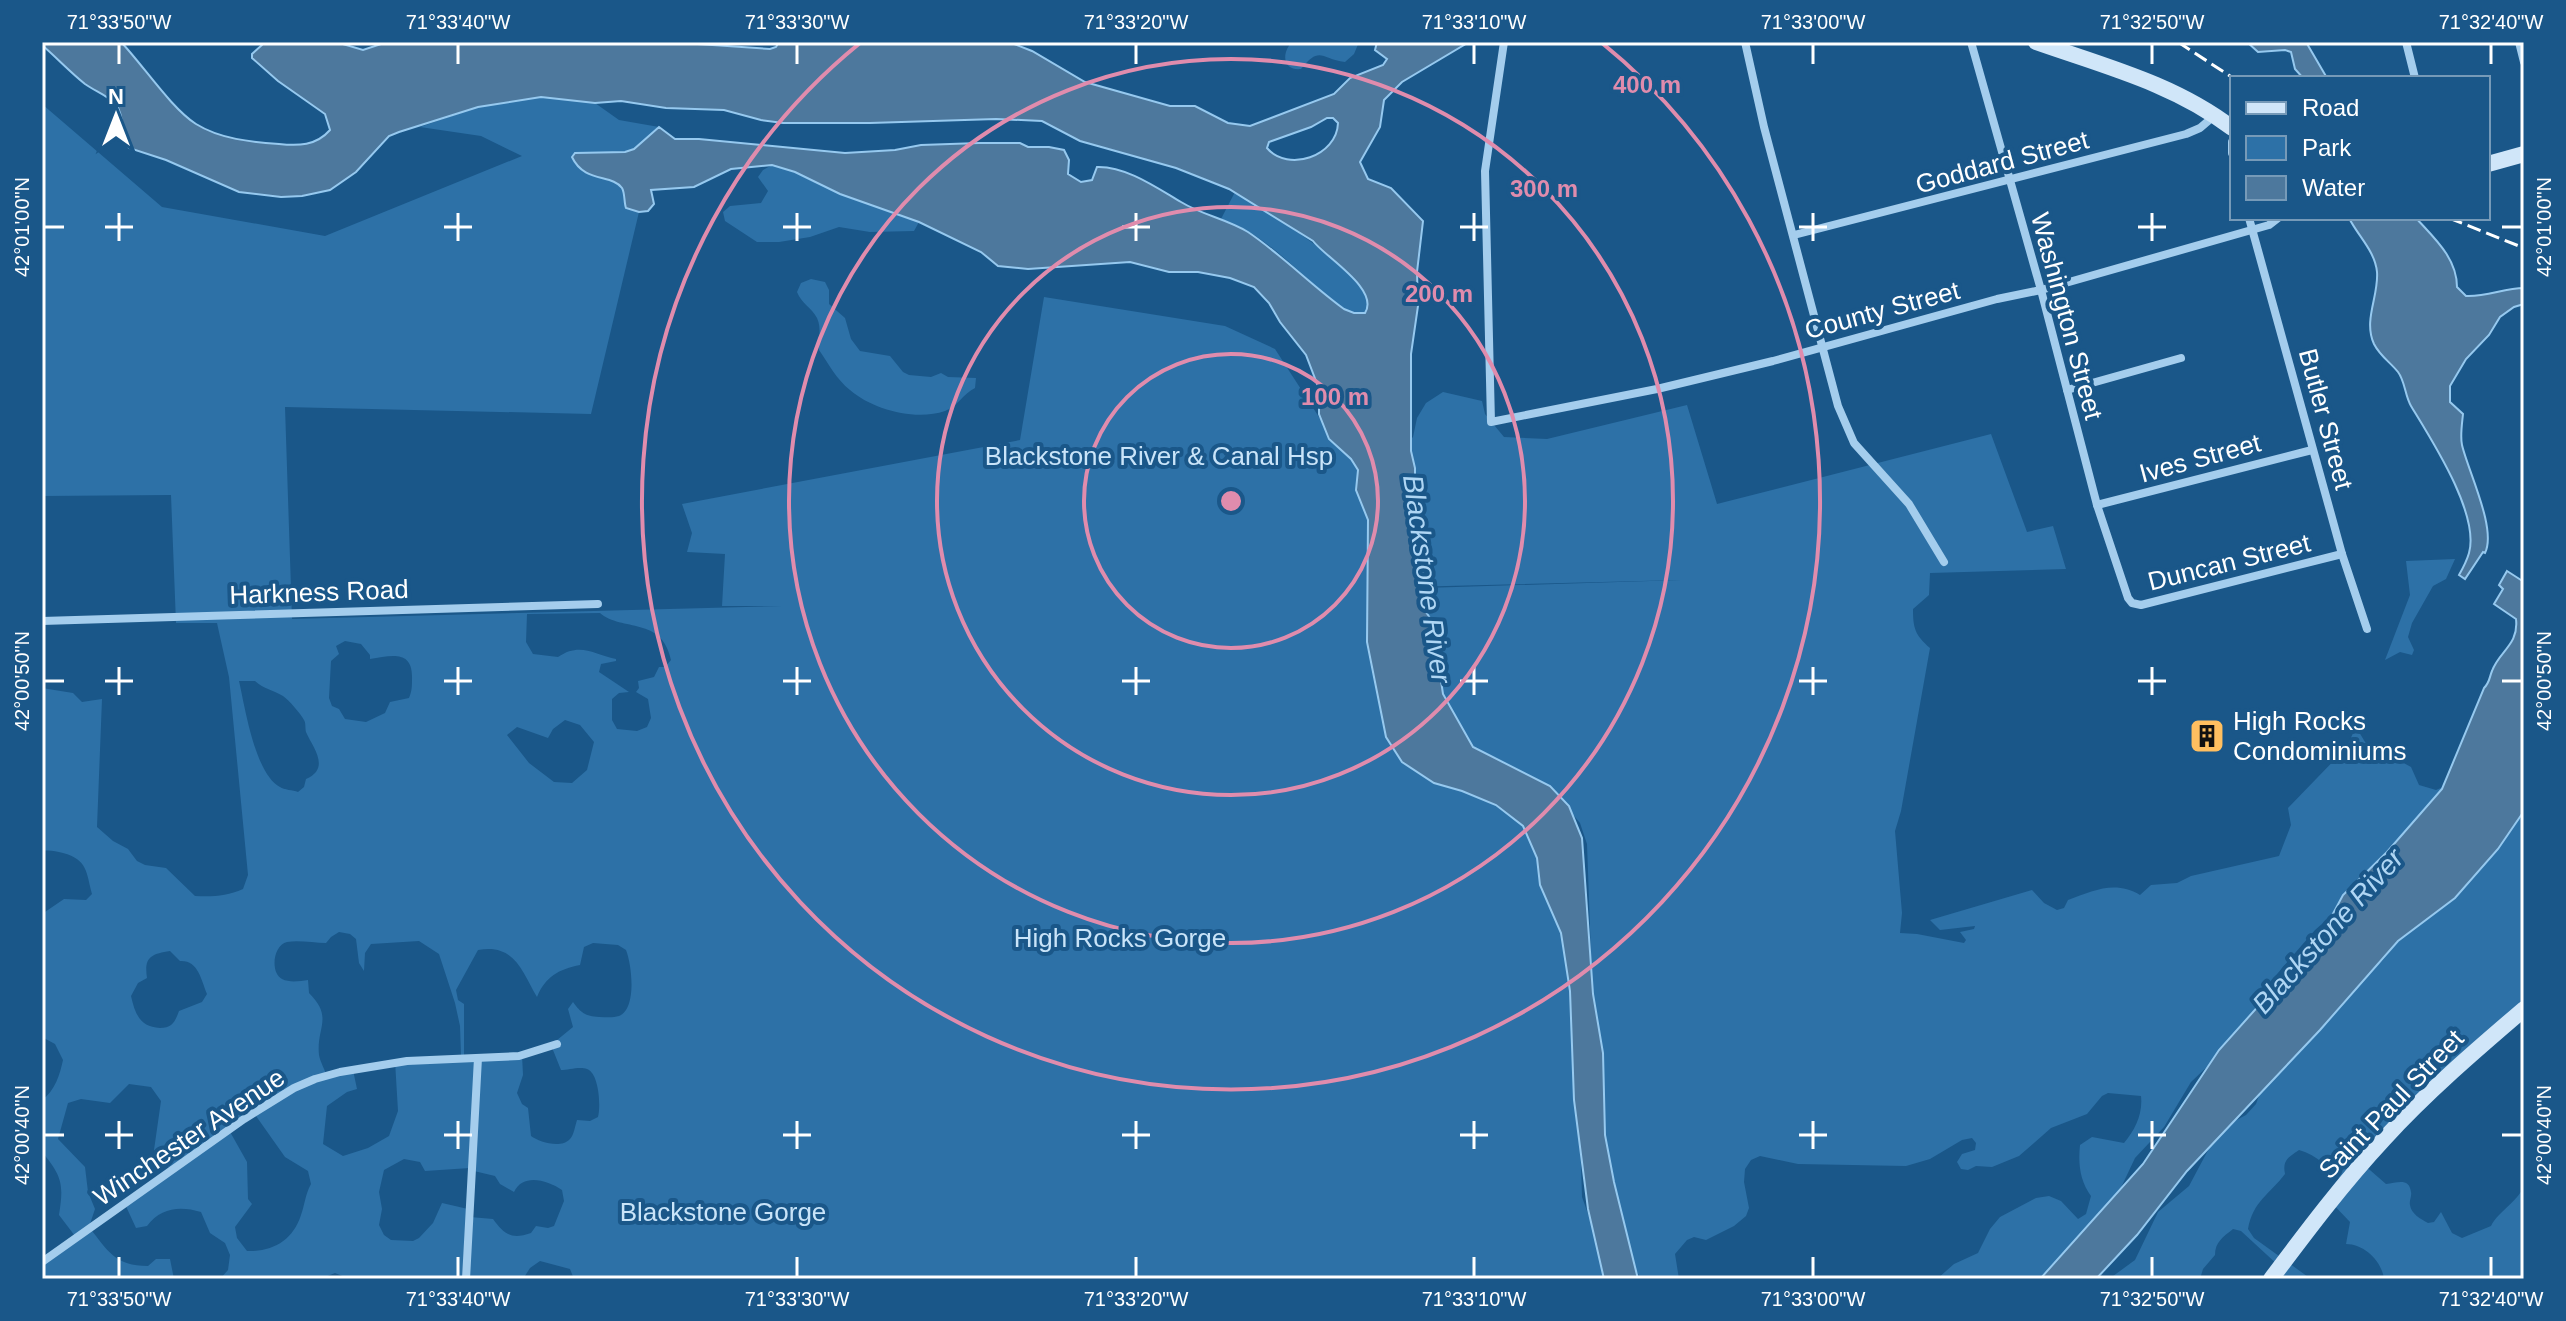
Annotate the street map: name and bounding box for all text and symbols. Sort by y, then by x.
text: 71°33'50"W [67,11,171,33]
text: 71°33'40"W [406,11,510,33]
text: 71°33'30"W [745,11,849,33]
text: 71°33'20"W [1084,11,1188,33]
text: 71°33'10"W [1422,11,1526,33]
text: 71°33'00"W [1761,11,1865,33]
text: 71°32'50"W [2100,11,2204,33]
text: 71°32'40"W [2439,11,2543,33]
text: 400 m [1613,71,1681,98]
north arrow [76,76,156,156]
legend [2230,76,2490,220]
text: N [108,84,124,109]
text: Road [2302,94,2359,121]
street label: Goddard Street [1912,124,2092,199]
text: Park [2302,134,2352,161]
text: Water [2302,174,2365,201]
text: 300 m [1510,175,1578,202]
text: 42°01'00"N [11,177,33,277]
text: 42°01'00"N [2533,177,2555,277]
street label: Washington Street [2025,209,2109,423]
street label: County Street [1801,275,1963,345]
text: 200 m [1405,280,1473,307]
street label: Butler Street [2293,345,2359,493]
text: 100 m [1301,383,1369,410]
street label: Ives Street [2136,427,2265,489]
park label: Blackstone River & Canal Hsp [985,441,1333,471]
water label: Blackstone River [1397,473,1457,687]
centre of rings [1217,487,1245,515]
street label: Duncan Street [2145,527,2314,597]
street label: Harkness Road [229,574,409,610]
text: 42°00'50"N [11,631,33,731]
text: 42°00'50"N [2533,631,2555,731]
place label: High Rocks Condominiums [2233,706,2406,766]
building icon: High Rocks Condominiums [2188,717,2226,755]
water label: Blackstone River [2246,841,2411,1019]
park label: High Rocks Gorge [1014,923,1226,953]
street label: Saint Paul Street [2312,1023,2470,1185]
street label: Winchester Avenue [88,1062,290,1212]
text: 42°00'40"N [11,1085,33,1185]
text: 42°00'40"N [2533,1085,2555,1185]
park label: Blackstone Gorge [620,1197,826,1227]
text: 71°33'50"W [67,1288,171,1310]
text: 71°33'40"W [406,1288,510,1310]
text: 71°33'30"W [745,1288,849,1310]
text: 71°33'20"W [1084,1288,1188,1310]
text: 71°33'10"W [1422,1288,1526,1310]
text: 71°33'00"W [1761,1288,1865,1310]
text: 71°32'50"W [2100,1288,2204,1310]
text: 71°32'40"W [2439,1288,2543,1310]

